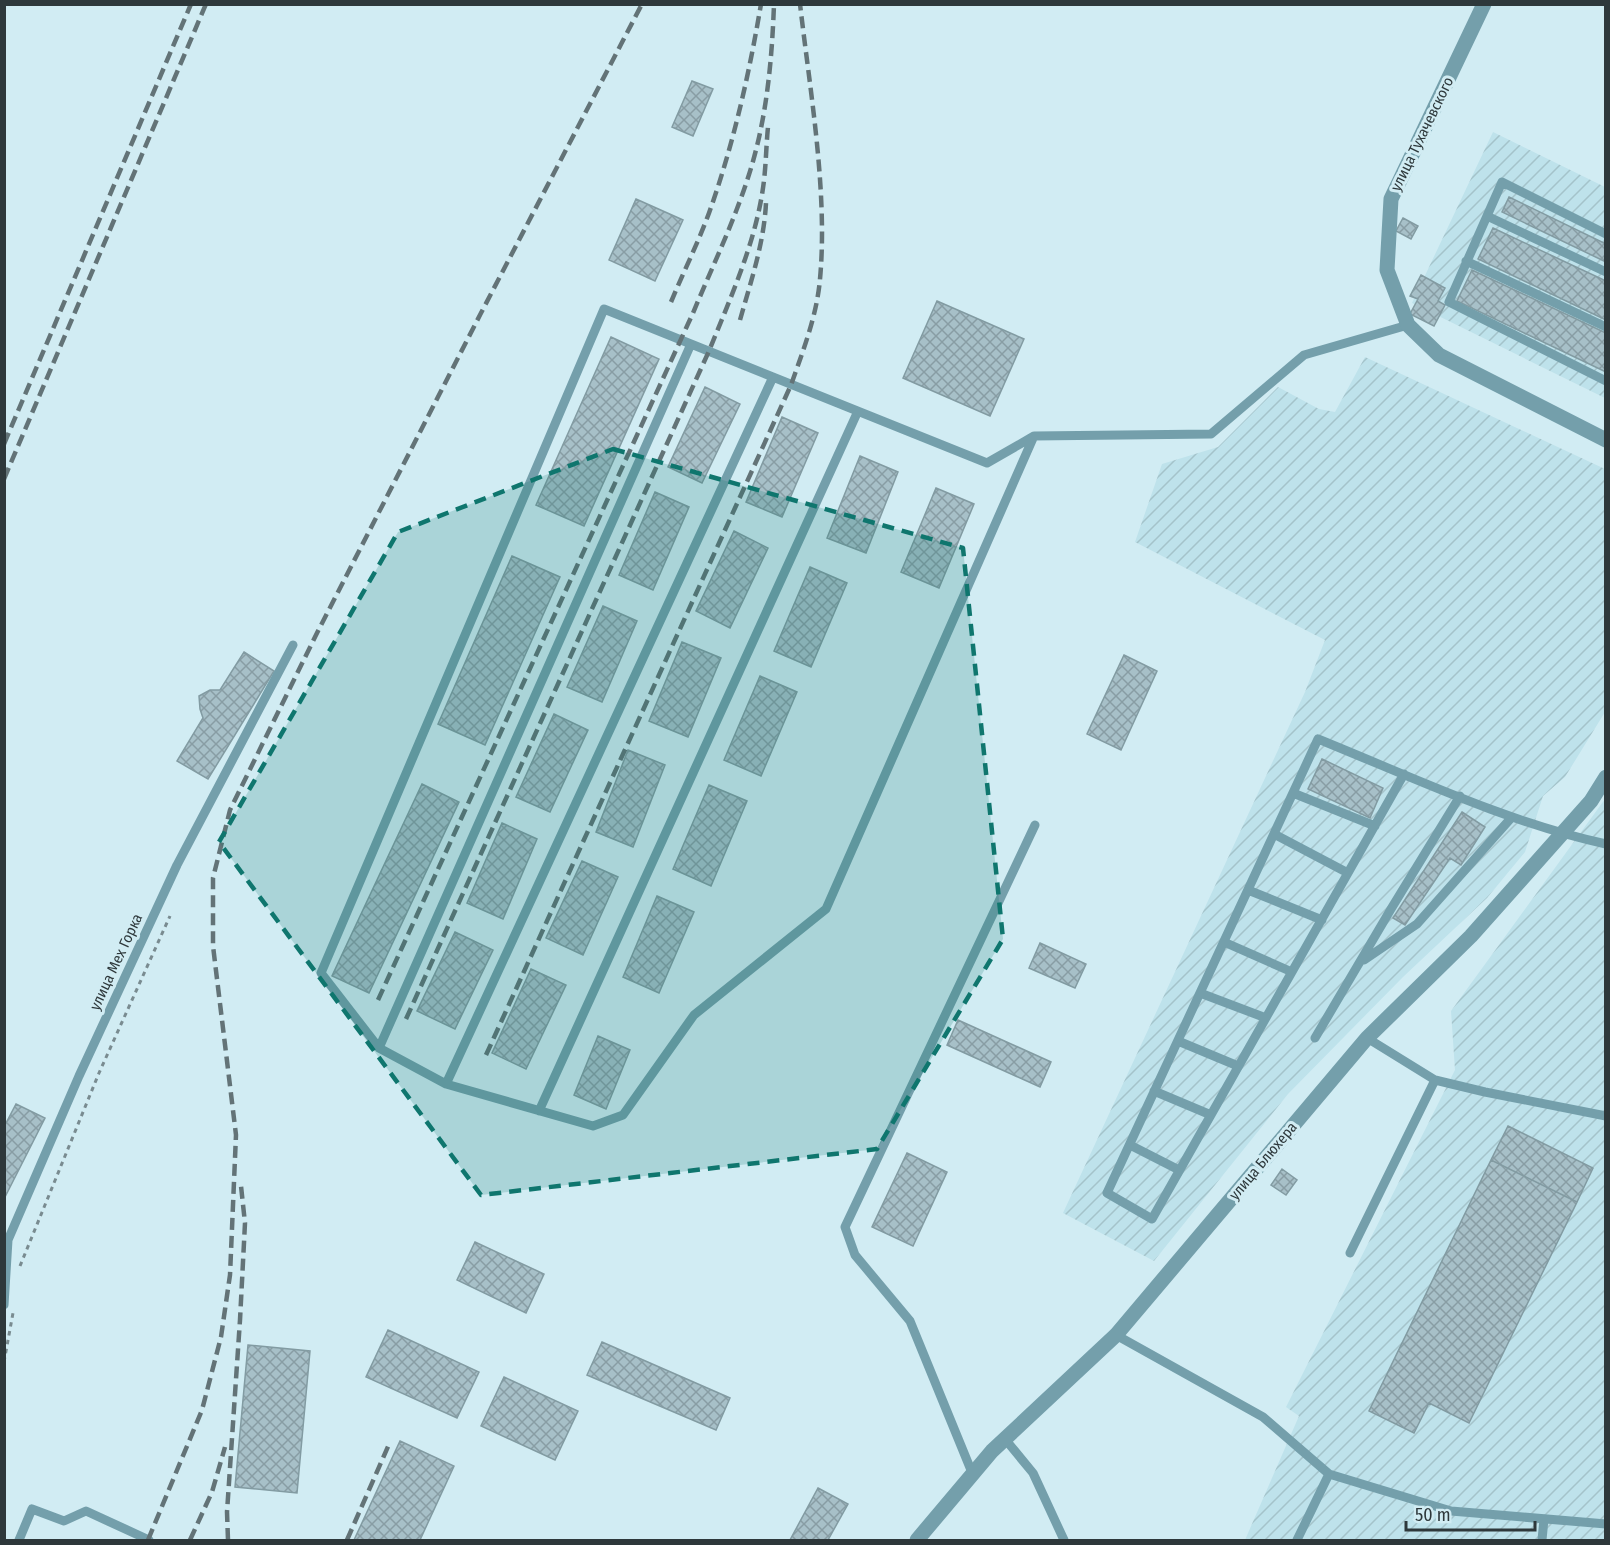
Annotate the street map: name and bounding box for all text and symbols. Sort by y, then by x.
street label: улица Тухачевского [1387,74,1457,194]
street label: улица Мех Горка [86,911,146,1013]
street label: улица Блюхера [1225,1118,1301,1204]
scale bar [1406,1494,1535,1532]
text: 50 m [1415,1504,1451,1526]

